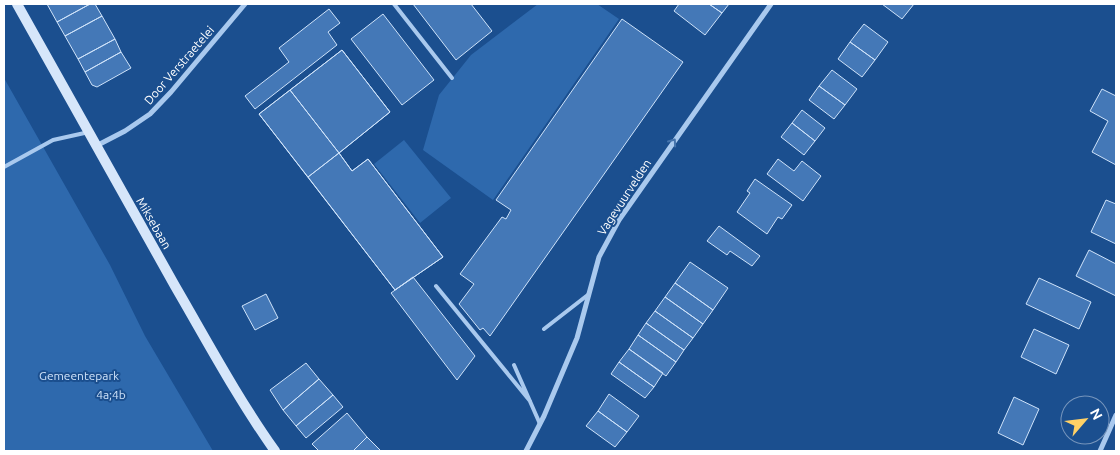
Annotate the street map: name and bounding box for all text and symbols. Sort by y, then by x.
street label: Door Verstraetelei [141,23,217,107]
one-way arrow [667,139,676,148]
street label: Vagevuurvelden [595,157,653,237]
street label: Miksebaan [134,195,174,251]
park label: Gemeentepark [39,369,119,382]
park label: 4a;4b [96,388,126,401]
north arrow [1060,395,1110,445]
text: N [1087,406,1106,422]

